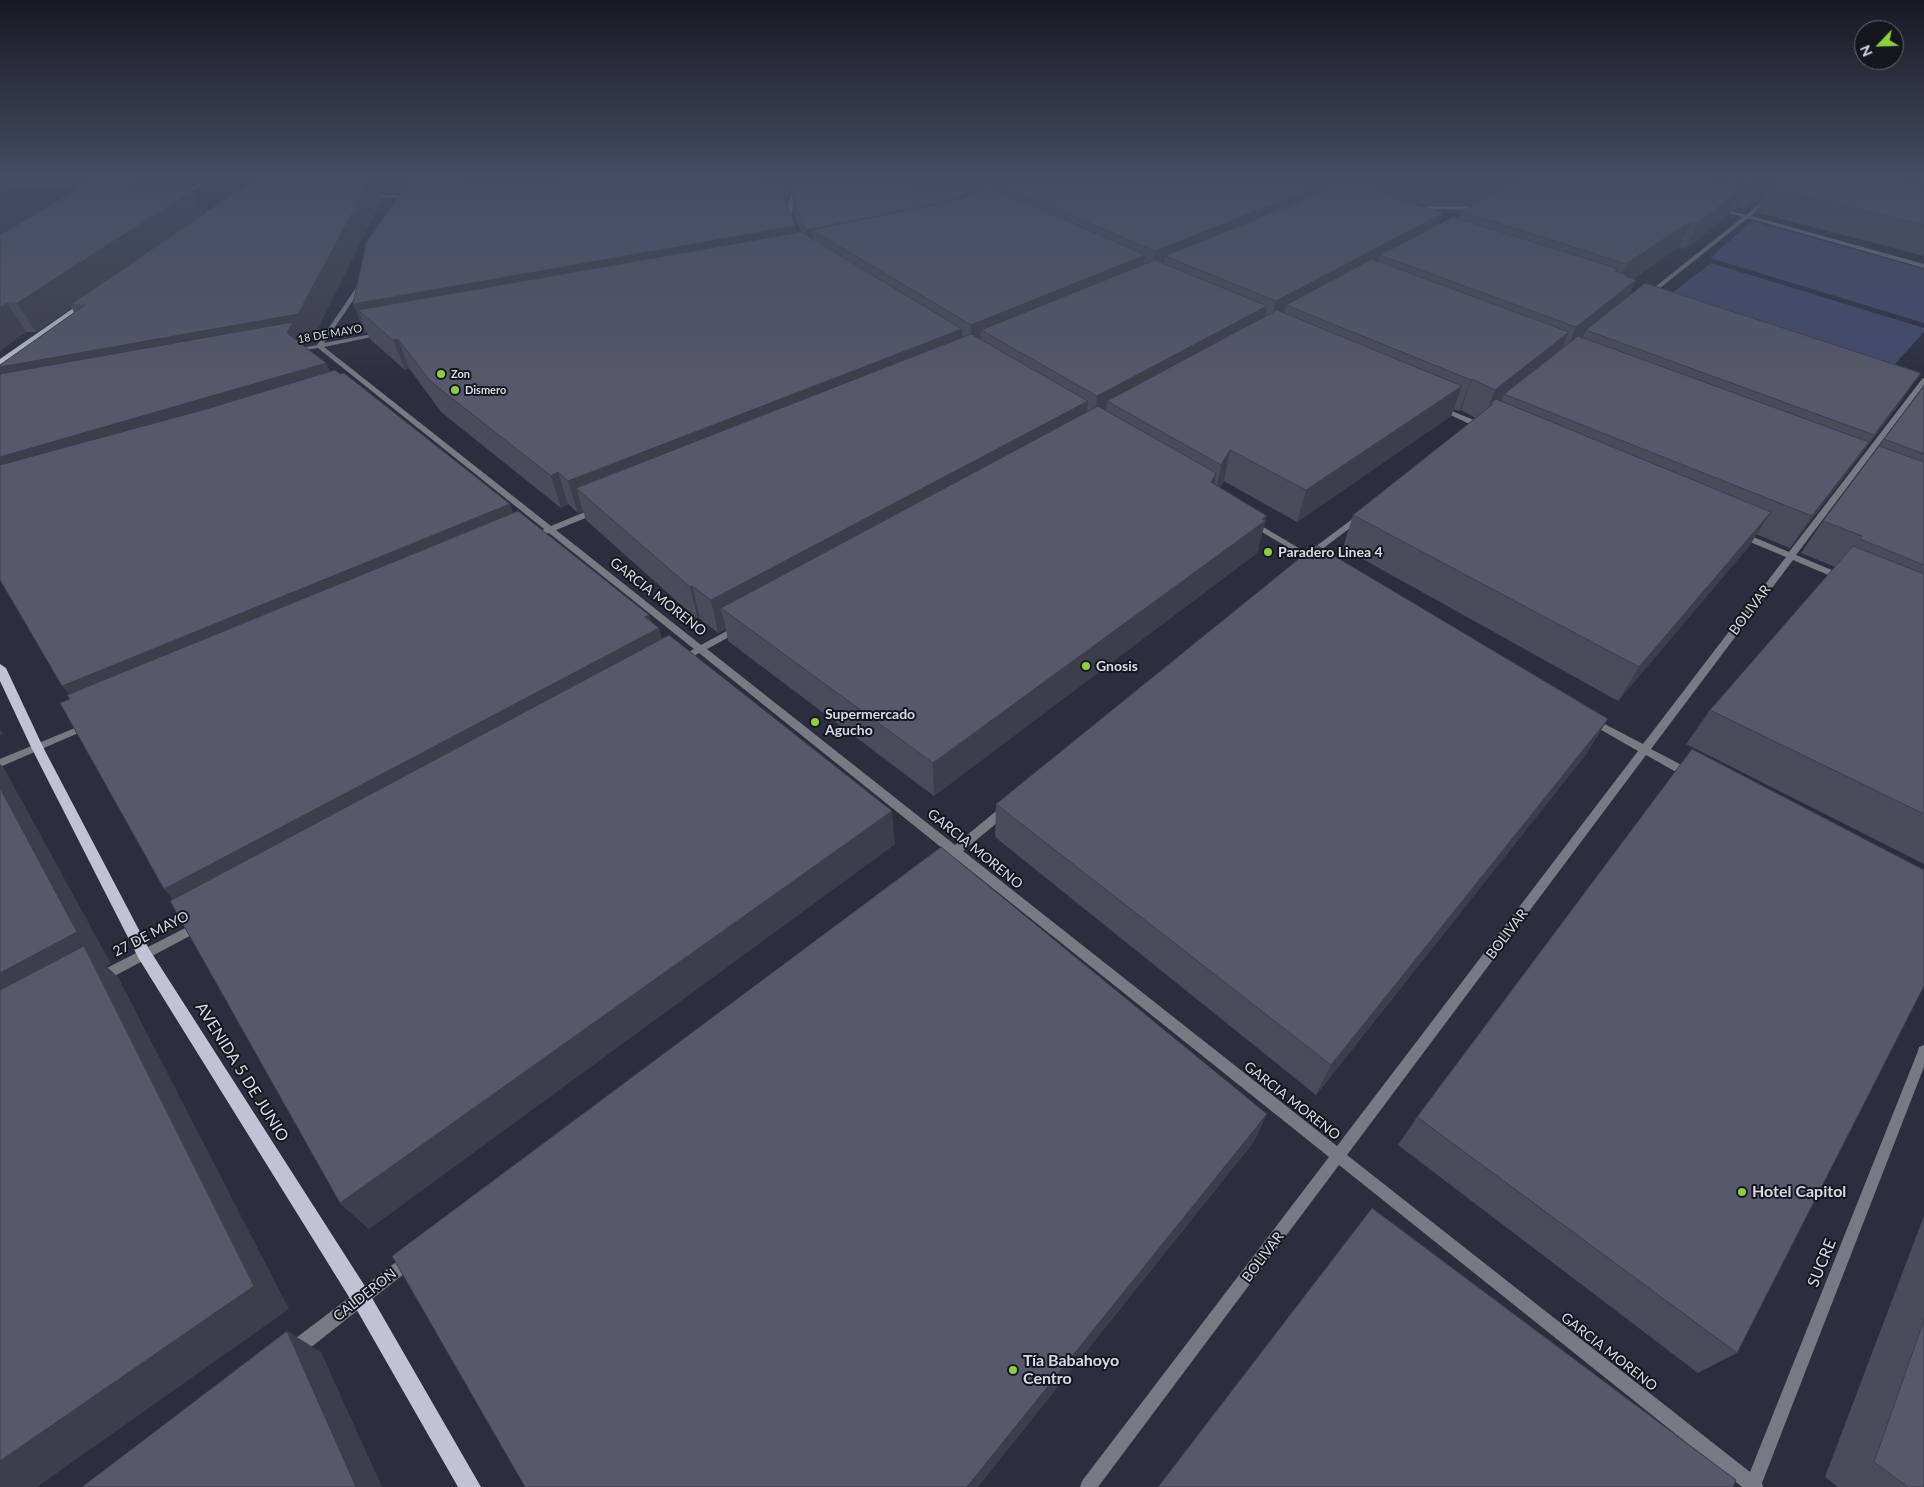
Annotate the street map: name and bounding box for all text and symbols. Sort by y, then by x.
north arrow [1854,20,1904,70]
text: N [1856,43,1876,59]
street label: 18 DE MAYO [297,322,363,346]
place label: Zon [451,367,470,381]
marker: Zon [435,368,447,380]
place label: Dismero [465,383,506,397]
marker: Dismero [449,384,461,396]
place label: Paradero Linea 4 [1278,544,1383,560]
marker: Paradero Linea 4 [1262,546,1274,558]
street label: GARCIA MORENO [606,554,710,640]
street label: BOLIVAR [1726,582,1774,638]
place label: Gnosis [1096,658,1138,674]
marker: Gnosis [1080,660,1092,672]
place label: Supermercado Agucho [825,706,915,739]
marker: Supermercado Agucho [809,716,821,728]
street label: GARCIA MORENO [924,805,1026,893]
street label: BOLIVAR [1483,906,1531,962]
street label: 27 DE MAYO [110,908,192,960]
street label: AVENIDA 5 DE JUNIO [191,999,293,1145]
street label: GARCIA MORENO [1240,1058,1344,1144]
place label: Hotel Capitol [1752,1182,1846,1202]
marker: Hotel Capitol [1736,1186,1748,1198]
street label: BOLIVAR [1239,1229,1287,1285]
street label: SUCRE [1804,1236,1840,1290]
street label: CALDERON [330,1265,400,1325]
street label: GARCIA MORENO [1557,1309,1661,1395]
place label: Tía Babahoyo Centro [1023,1351,1119,1389]
marker: Tía Babahoyo Centro [1007,1364,1019,1376]

